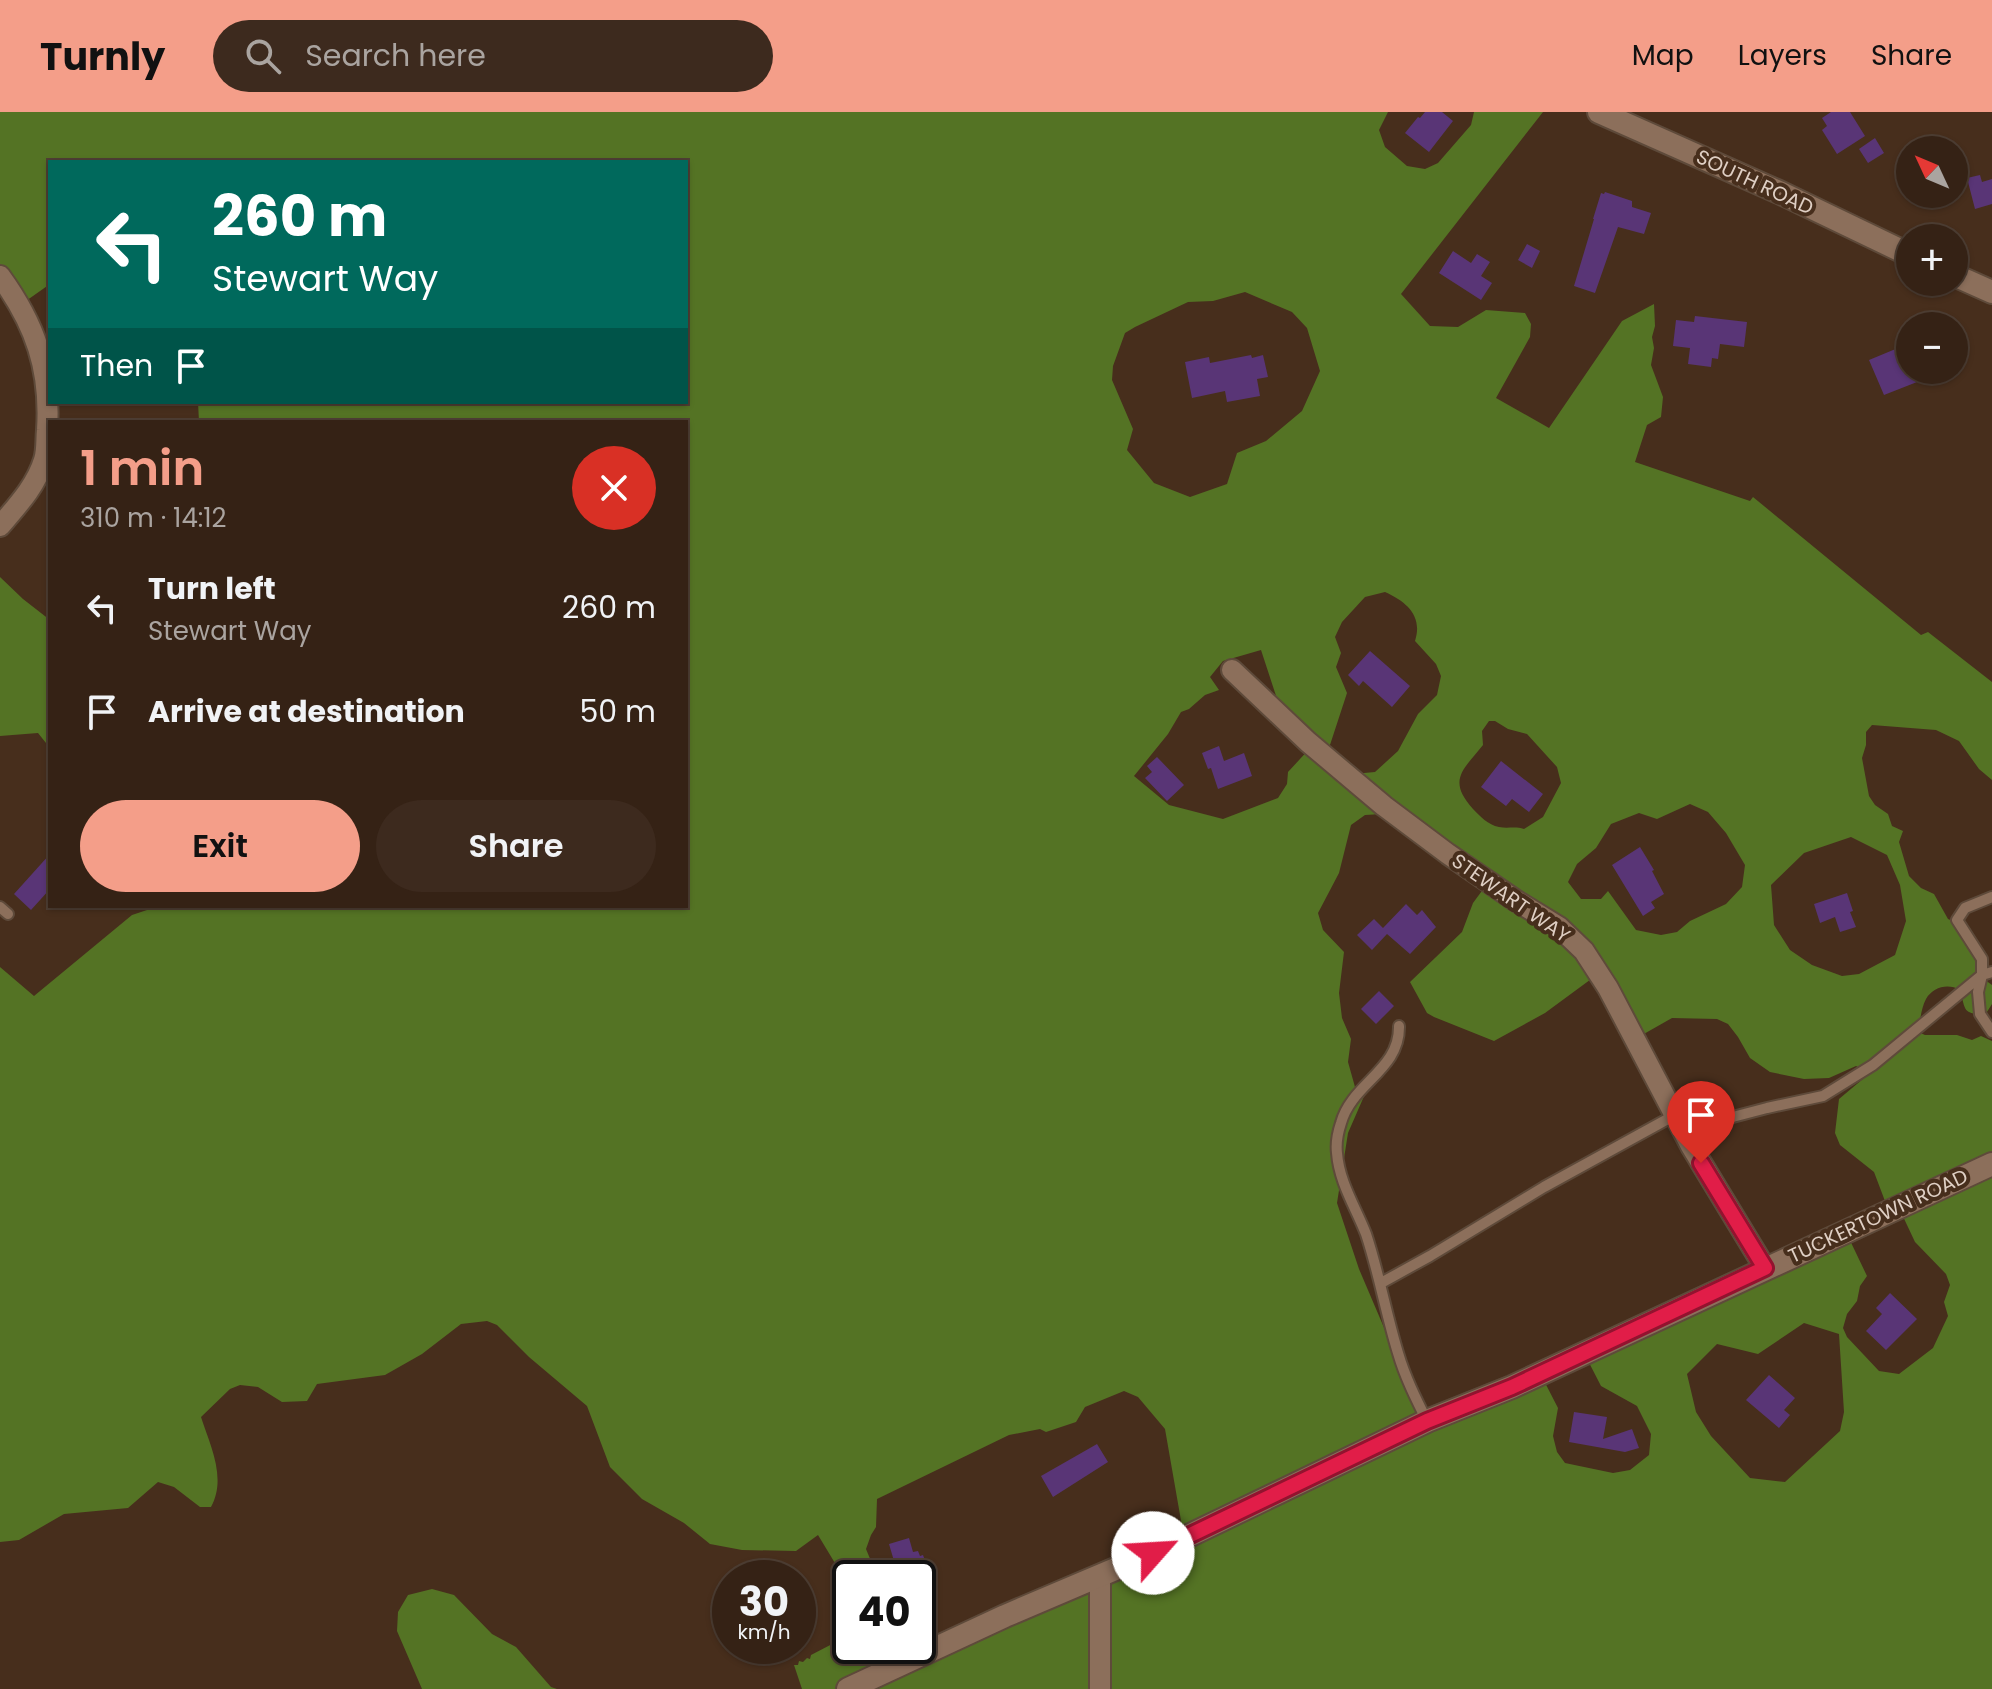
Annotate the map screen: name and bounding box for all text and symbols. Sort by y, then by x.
search box [213,20,773,92]
text: Turnly [40,30,165,83]
icon: search [241,34,285,78]
text: Search here [305,34,486,77]
text: Map [1632,36,1694,75]
text: Layers [1738,36,1827,75]
text: Share [1871,36,1952,75]
north arrow [1896,136,1968,208]
map controls [1896,136,1968,384]
street label: SOUTH ROAD [1692,143,1818,221]
text: 260 m [212,177,387,256]
icon: left [80,192,184,296]
button: + [1896,224,1968,296]
text: Stewart Way [212,253,438,304]
button: − [1896,312,1968,384]
text: Then [80,344,153,387]
icon: arrive [169,344,213,388]
text: 1 min [80,435,204,502]
button: close [572,446,656,530]
text: 310 m · 14:12 [80,500,227,536]
text: Turn left [148,567,276,610]
icon: left [80,586,124,630]
text: 260 m [562,586,656,629]
text: Stewart Way [148,613,311,649]
icon: arrive [80,690,124,734]
text: Arrive at destination [148,690,465,733]
text: 50 m [579,690,656,733]
button: Exit [80,800,360,892]
button: Share [376,800,656,892]
street label: STEWART WAY [1446,847,1576,949]
pin [1667,1081,1735,1163]
icon: arrive [1679,1093,1723,1137]
street label: TUCKERTOWN ROAD [1784,1162,1972,1270]
position arrow [1111,1511,1195,1595]
speed limit sign: 40 [832,1560,936,1664]
text: 30 [739,1574,789,1630]
text: km/h [737,1618,791,1646]

